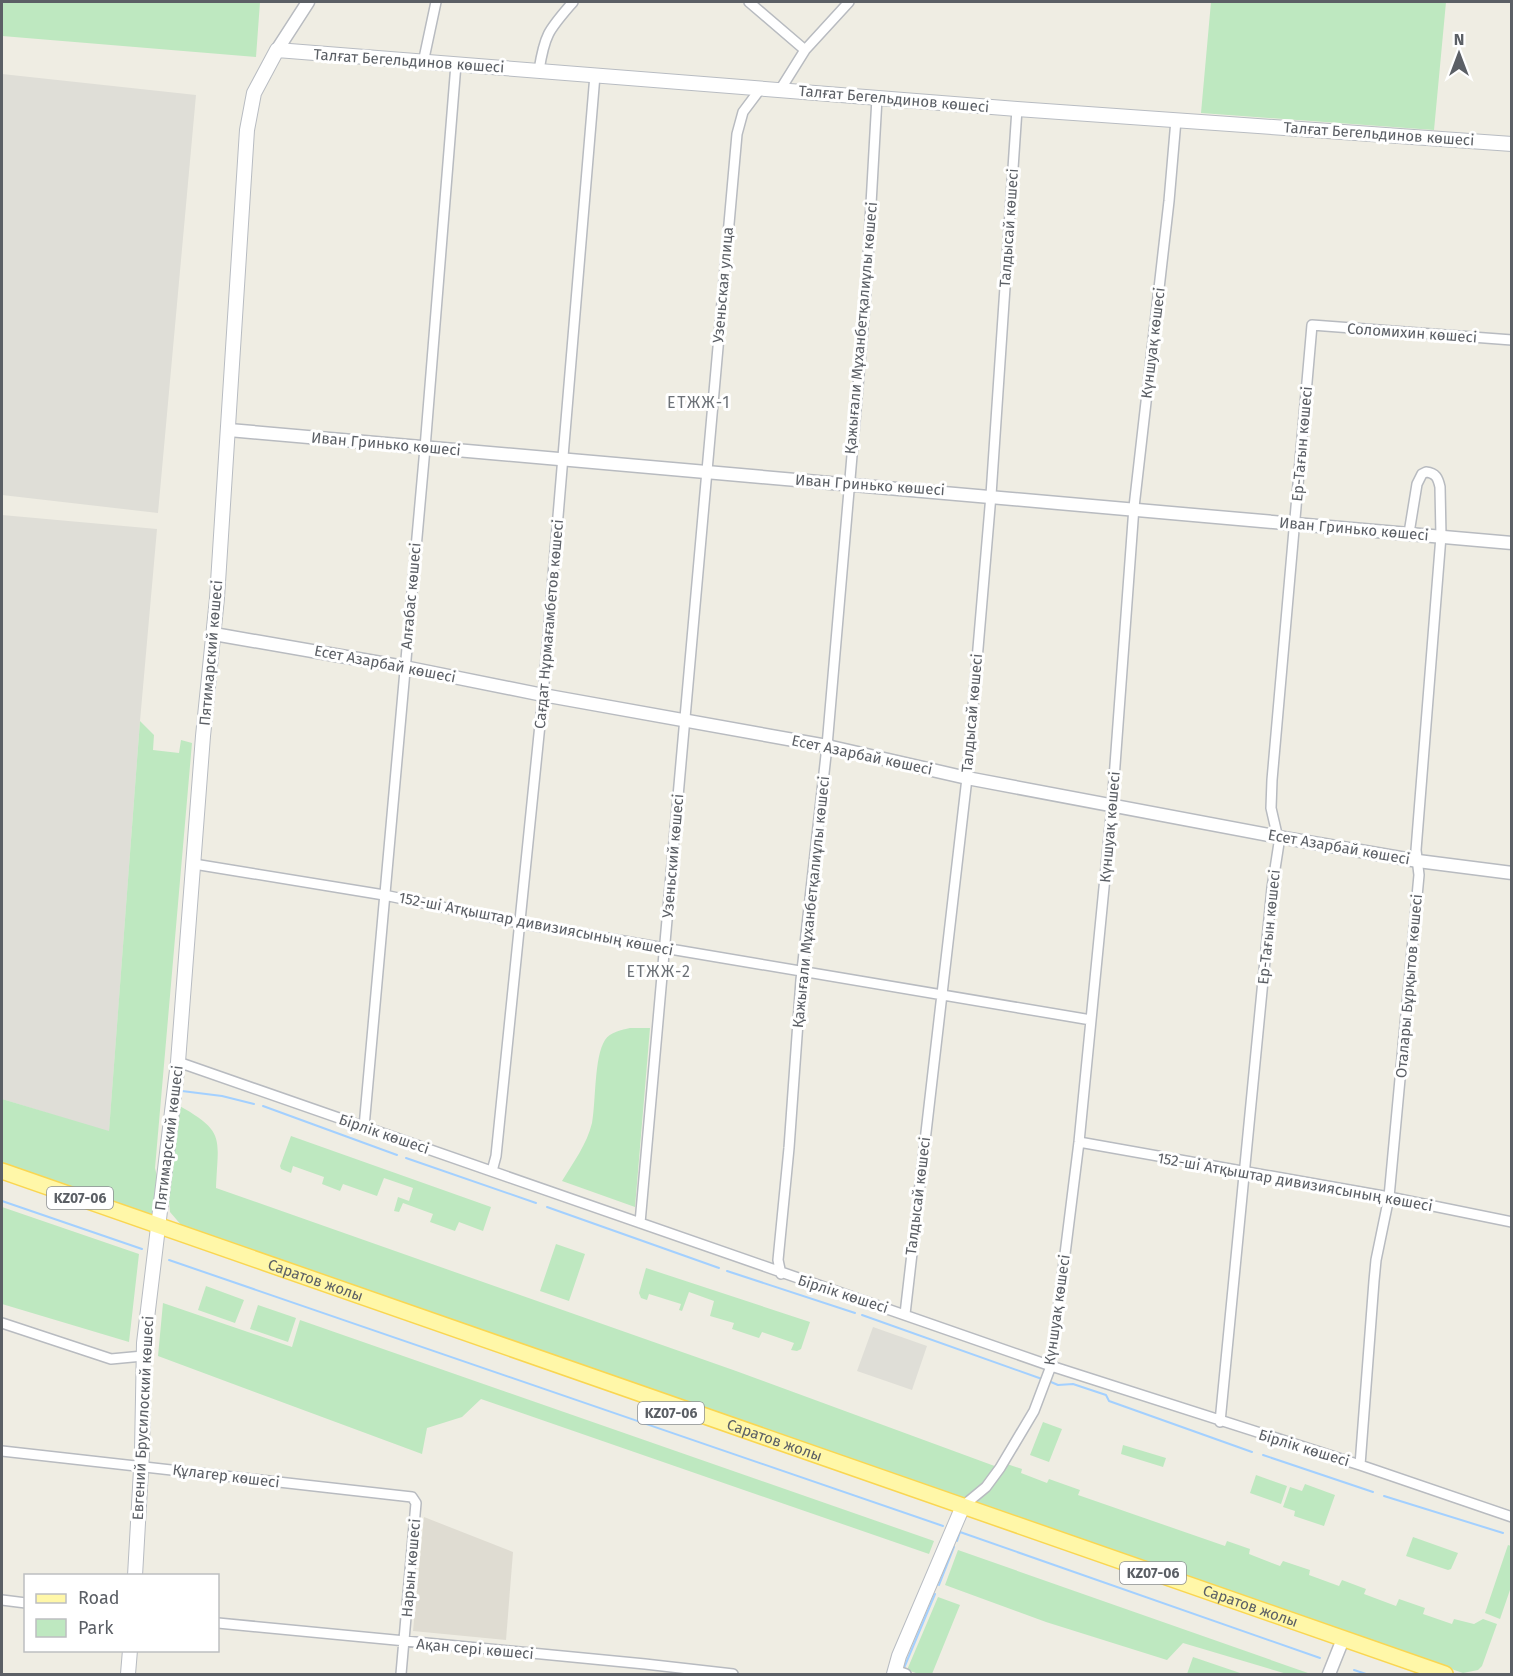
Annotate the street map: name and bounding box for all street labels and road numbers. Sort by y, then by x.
street label: Талғат Бегельдинов көшесі [313,45,505,77]
street label: Талғат Бегельдинов көшесі [798,82,990,116]
street label: Талғат Бегельдинов көшесі [1283,118,1475,150]
street label: Талдысай көшесі [996,168,1022,288]
street label: Қажығали Мұханбетқалиұлы көшесі [841,201,881,455]
street label: Узеньская улица [709,226,737,344]
street label: Күншуақ көшесі [1137,286,1169,400]
street label: Соломихин көшесі [1346,319,1478,347]
street label: Ер-Тағын көшесі [1288,386,1316,502]
street label: Иван Гринько көшесі [310,428,462,460]
street label: Иван Гринько көшесі [795,471,945,499]
street label: Иван Гринько көшесі [1278,513,1430,545]
street label: Сағдат Нұрмағамбетов көшесі [531,519,567,729]
street label: Алғабас көшесі [397,542,425,650]
street label: Пятимарский көшесі [196,579,226,727]
street label: Есет Азарбай көшесі [313,641,457,687]
street label: Талдысай көшесі [958,653,986,773]
street label: Есет Азарбай көшесі [790,731,934,779]
street label: Күншуақ көшесі [1096,770,1124,884]
street label: Қажығали Мұханбетқалиұлы көшесі [789,775,833,1029]
street label: Узеньский көшесі [659,793,687,919]
street label: Есет Азарбай көшесі [1267,826,1411,868]
street label: Ер-Тағын көшесі [1254,868,1284,986]
street label: 152-ші Атқыштар дивизиясының көшесі [397,889,675,959]
street label: Оталары Бұрқытов көшесі [1392,893,1426,1079]
street label: Пятимарский көшесі [151,1064,187,1212]
street label: Бірлік көшесі [337,1110,431,1158]
street label: Талдысай көшесі [902,1136,934,1256]
street label: 152-ші Атқыштар дивизиясының көшесі [1156,1149,1434,1215]
road number: KZ07-06 [47,1187,113,1209]
street label: Күншуақ көшесі [1040,1253,1074,1367]
street label: Саратов жолы [266,1255,365,1305]
street label: Бірлік көшесі [795,1271,891,1317]
street label: Евгений Брусилоский көшесі [129,1315,157,1521]
road number: KZ07-06 [638,1402,704,1424]
street label: Саратов жолы [724,1415,824,1465]
street label: Бірлік көшесі [1256,1426,1352,1470]
street label: Құлагер көшесі [171,1461,281,1491]
street label: Нарын көшесі [398,1518,424,1618]
road number: KZ07-06 [1120,1562,1186,1584]
street label: Саратов жолы [1200,1581,1300,1631]
street label: Ақан сері көшесі [416,1635,534,1663]

